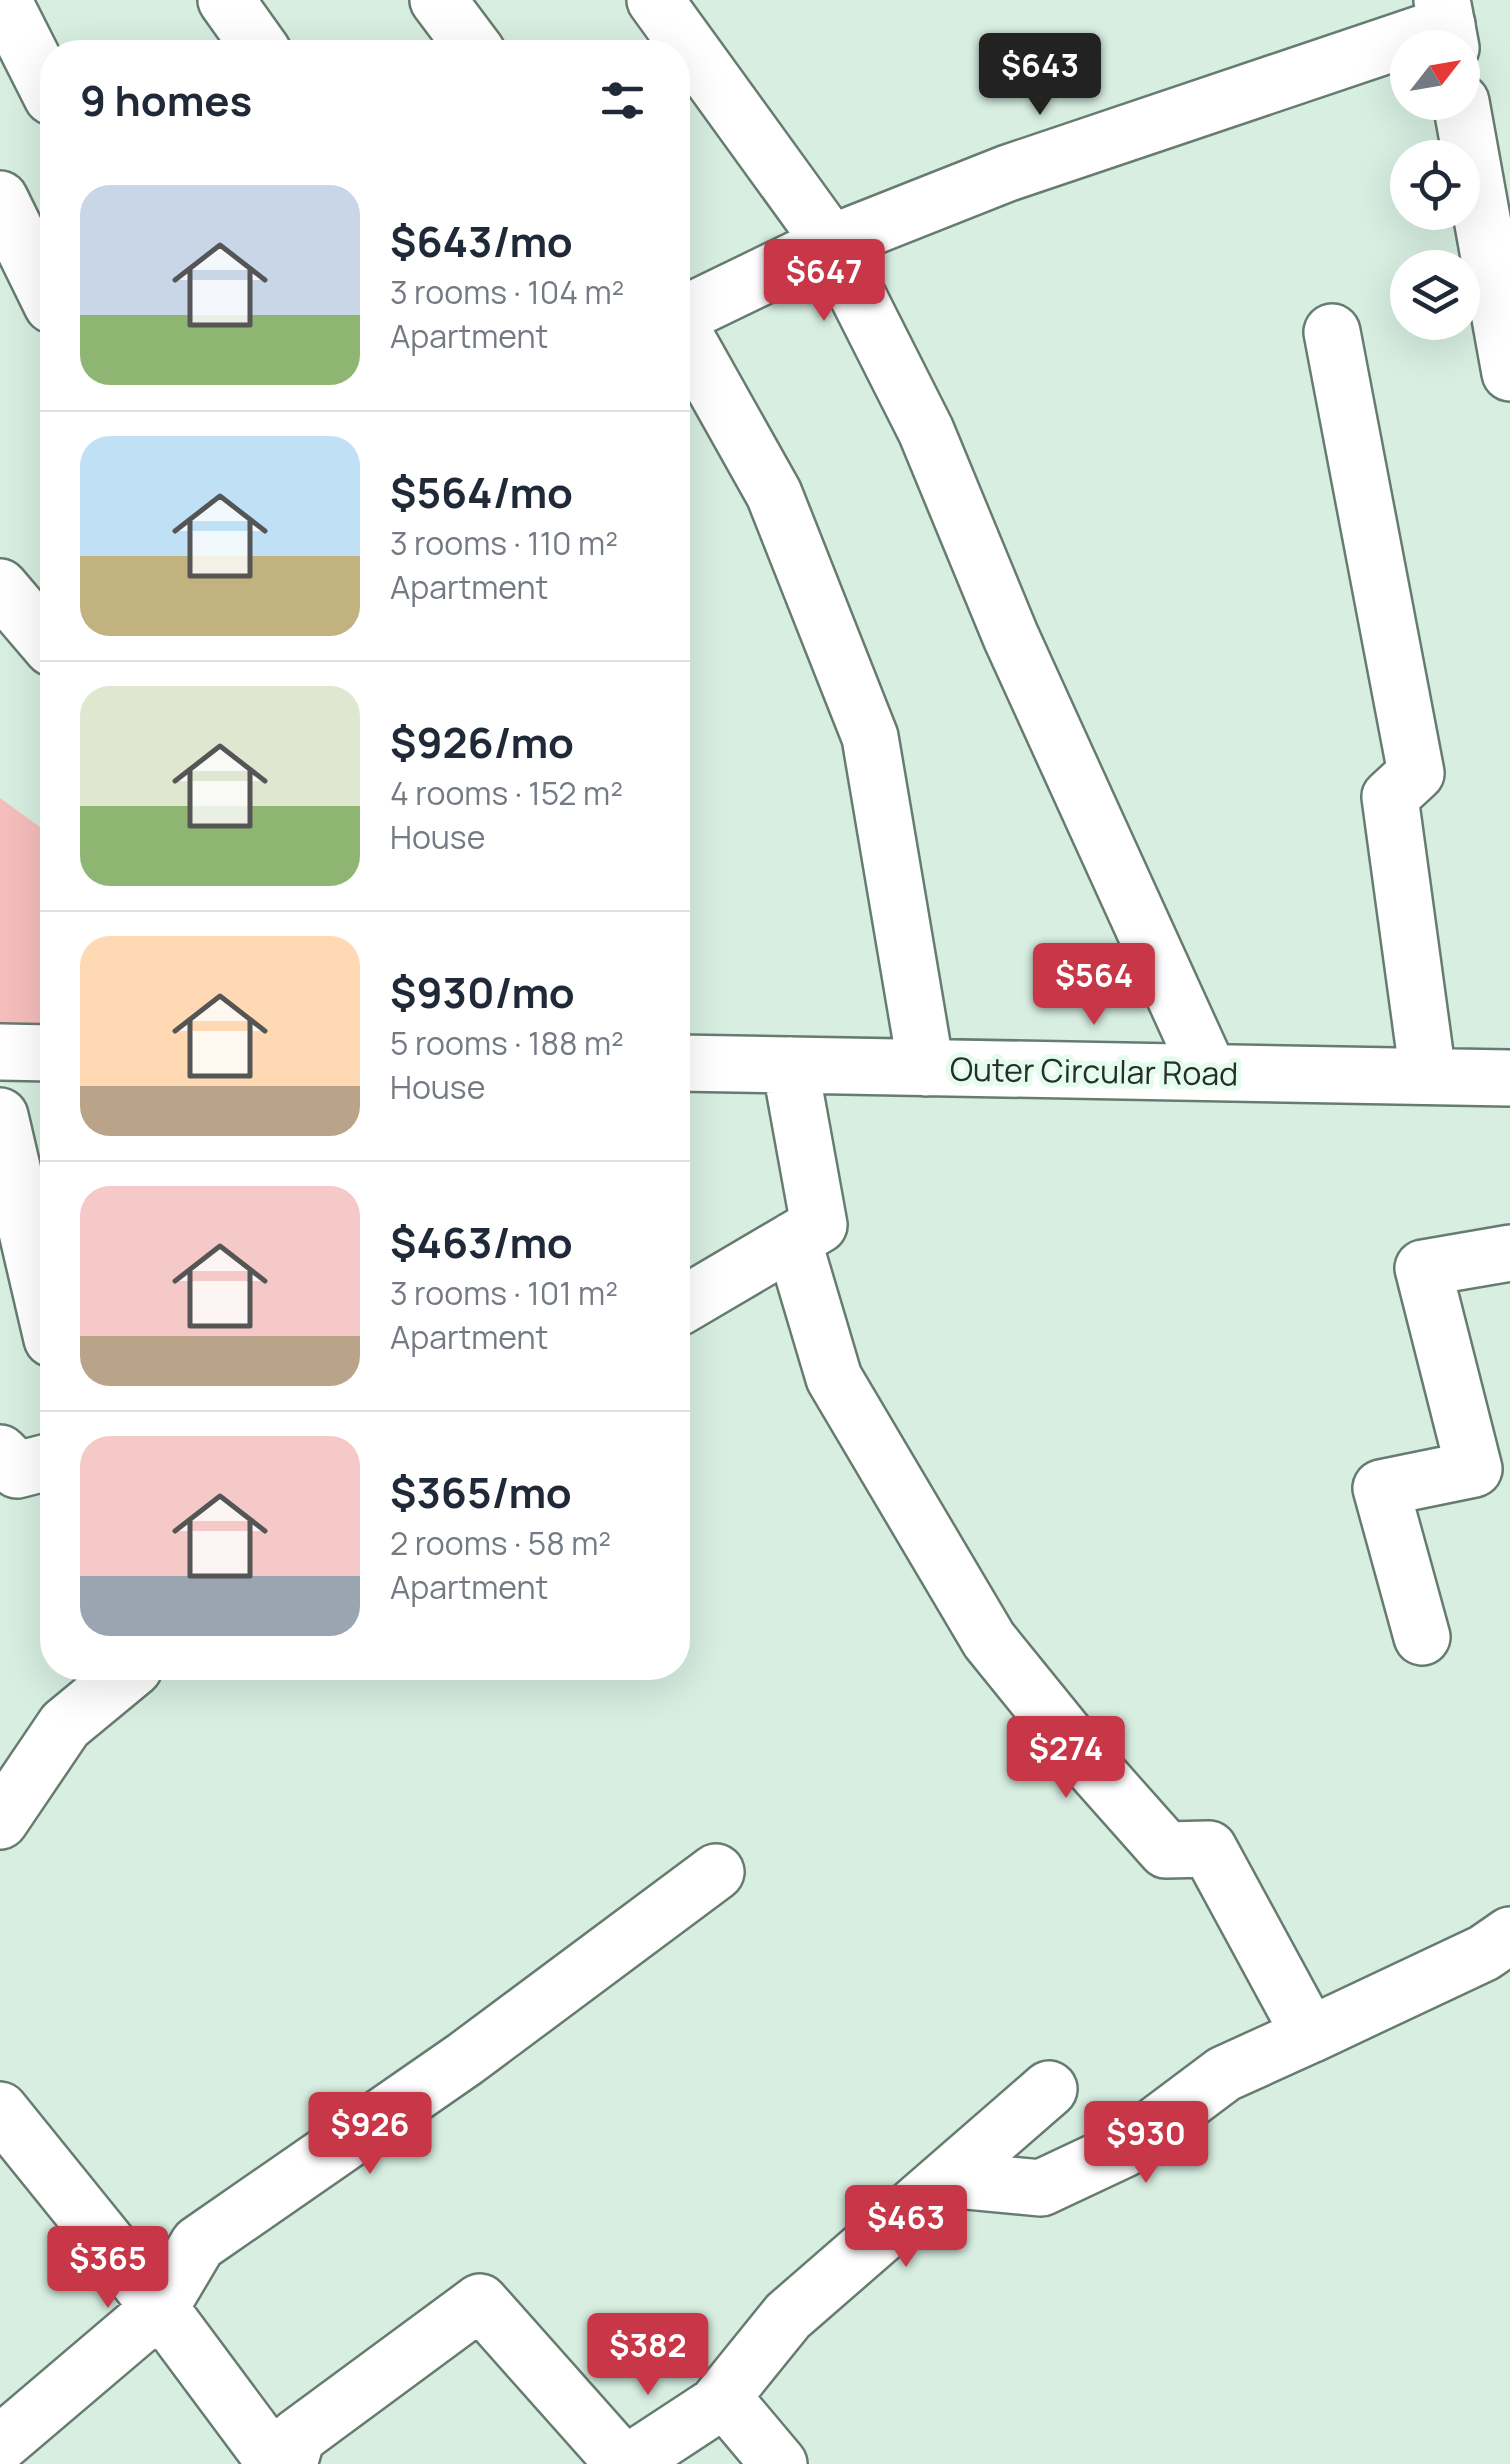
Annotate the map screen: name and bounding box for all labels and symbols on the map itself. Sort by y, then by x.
north arrow [1390,30,1480,120]
pin: $643 [981,33,1099,118]
pin: $647 [765,239,883,324]
pin: $564 [1035,943,1153,1028]
street label: Outer Circular Road [949,1046,1239,1096]
pin: $274 [1007,1716,1125,1801]
pin: $926 [311,2092,429,2177]
pin: $930 [1087,2101,1205,2186]
pin: $463 [847,2185,965,2270]
pin: $365 [49,2226,167,2311]
pin: $382 [589,2313,707,2398]

